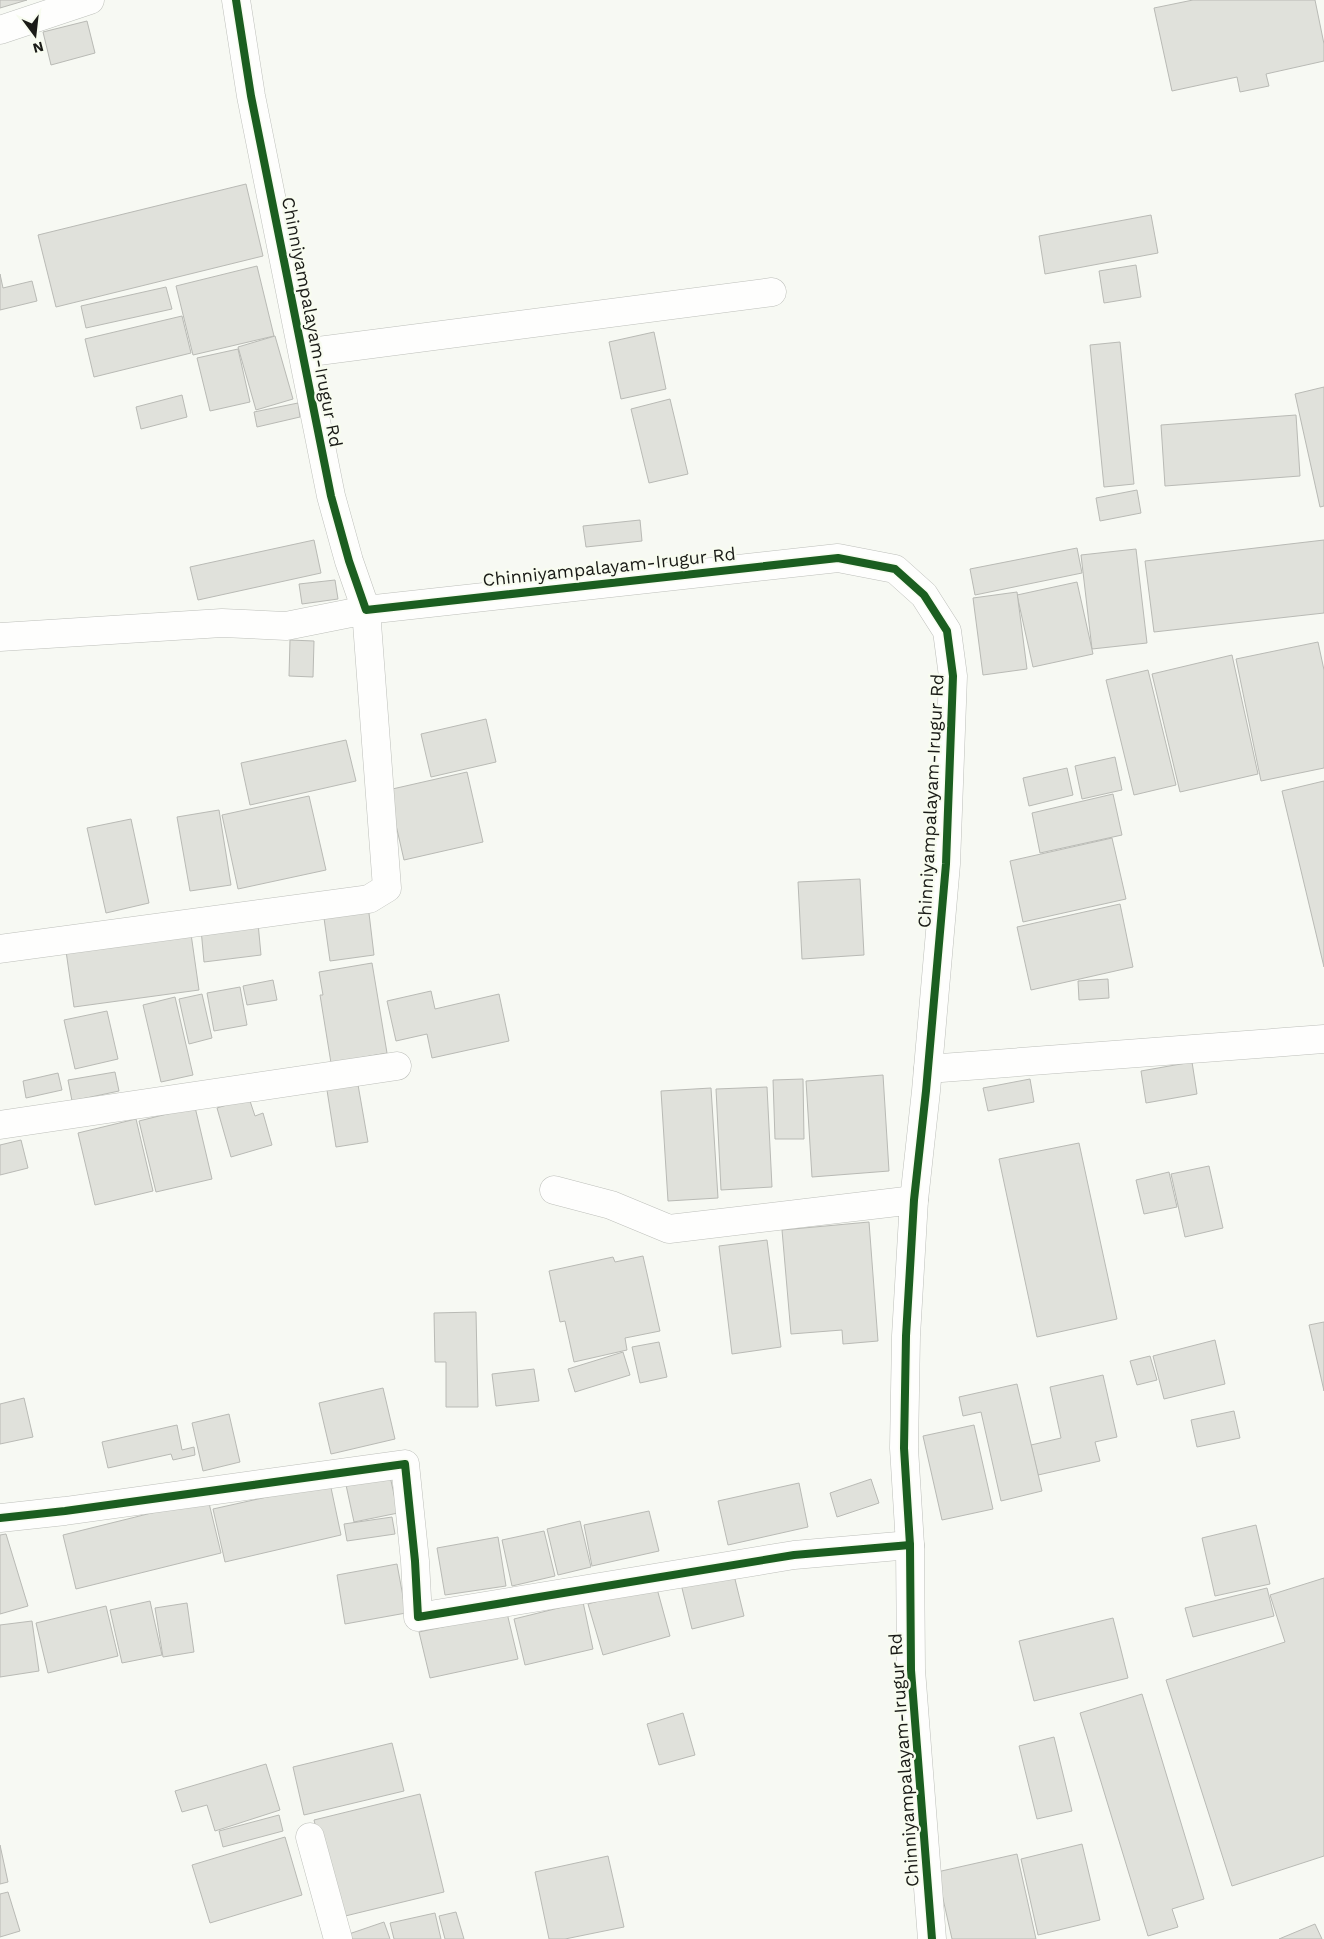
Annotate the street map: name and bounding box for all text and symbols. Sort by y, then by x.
north arrow [10,10,60,60]
text: N [31,38,45,57]
street label: Chinniyampalayam-Irugur Rd [278,195,347,449]
street label: Chinniyampalayam-Irugur Rd [481,543,737,590]
street label: Chinniyampalayam-Irugur Rd [913,673,948,929]
street label: Chinniyampalayam-Irugur Rd [884,1632,923,1888]

